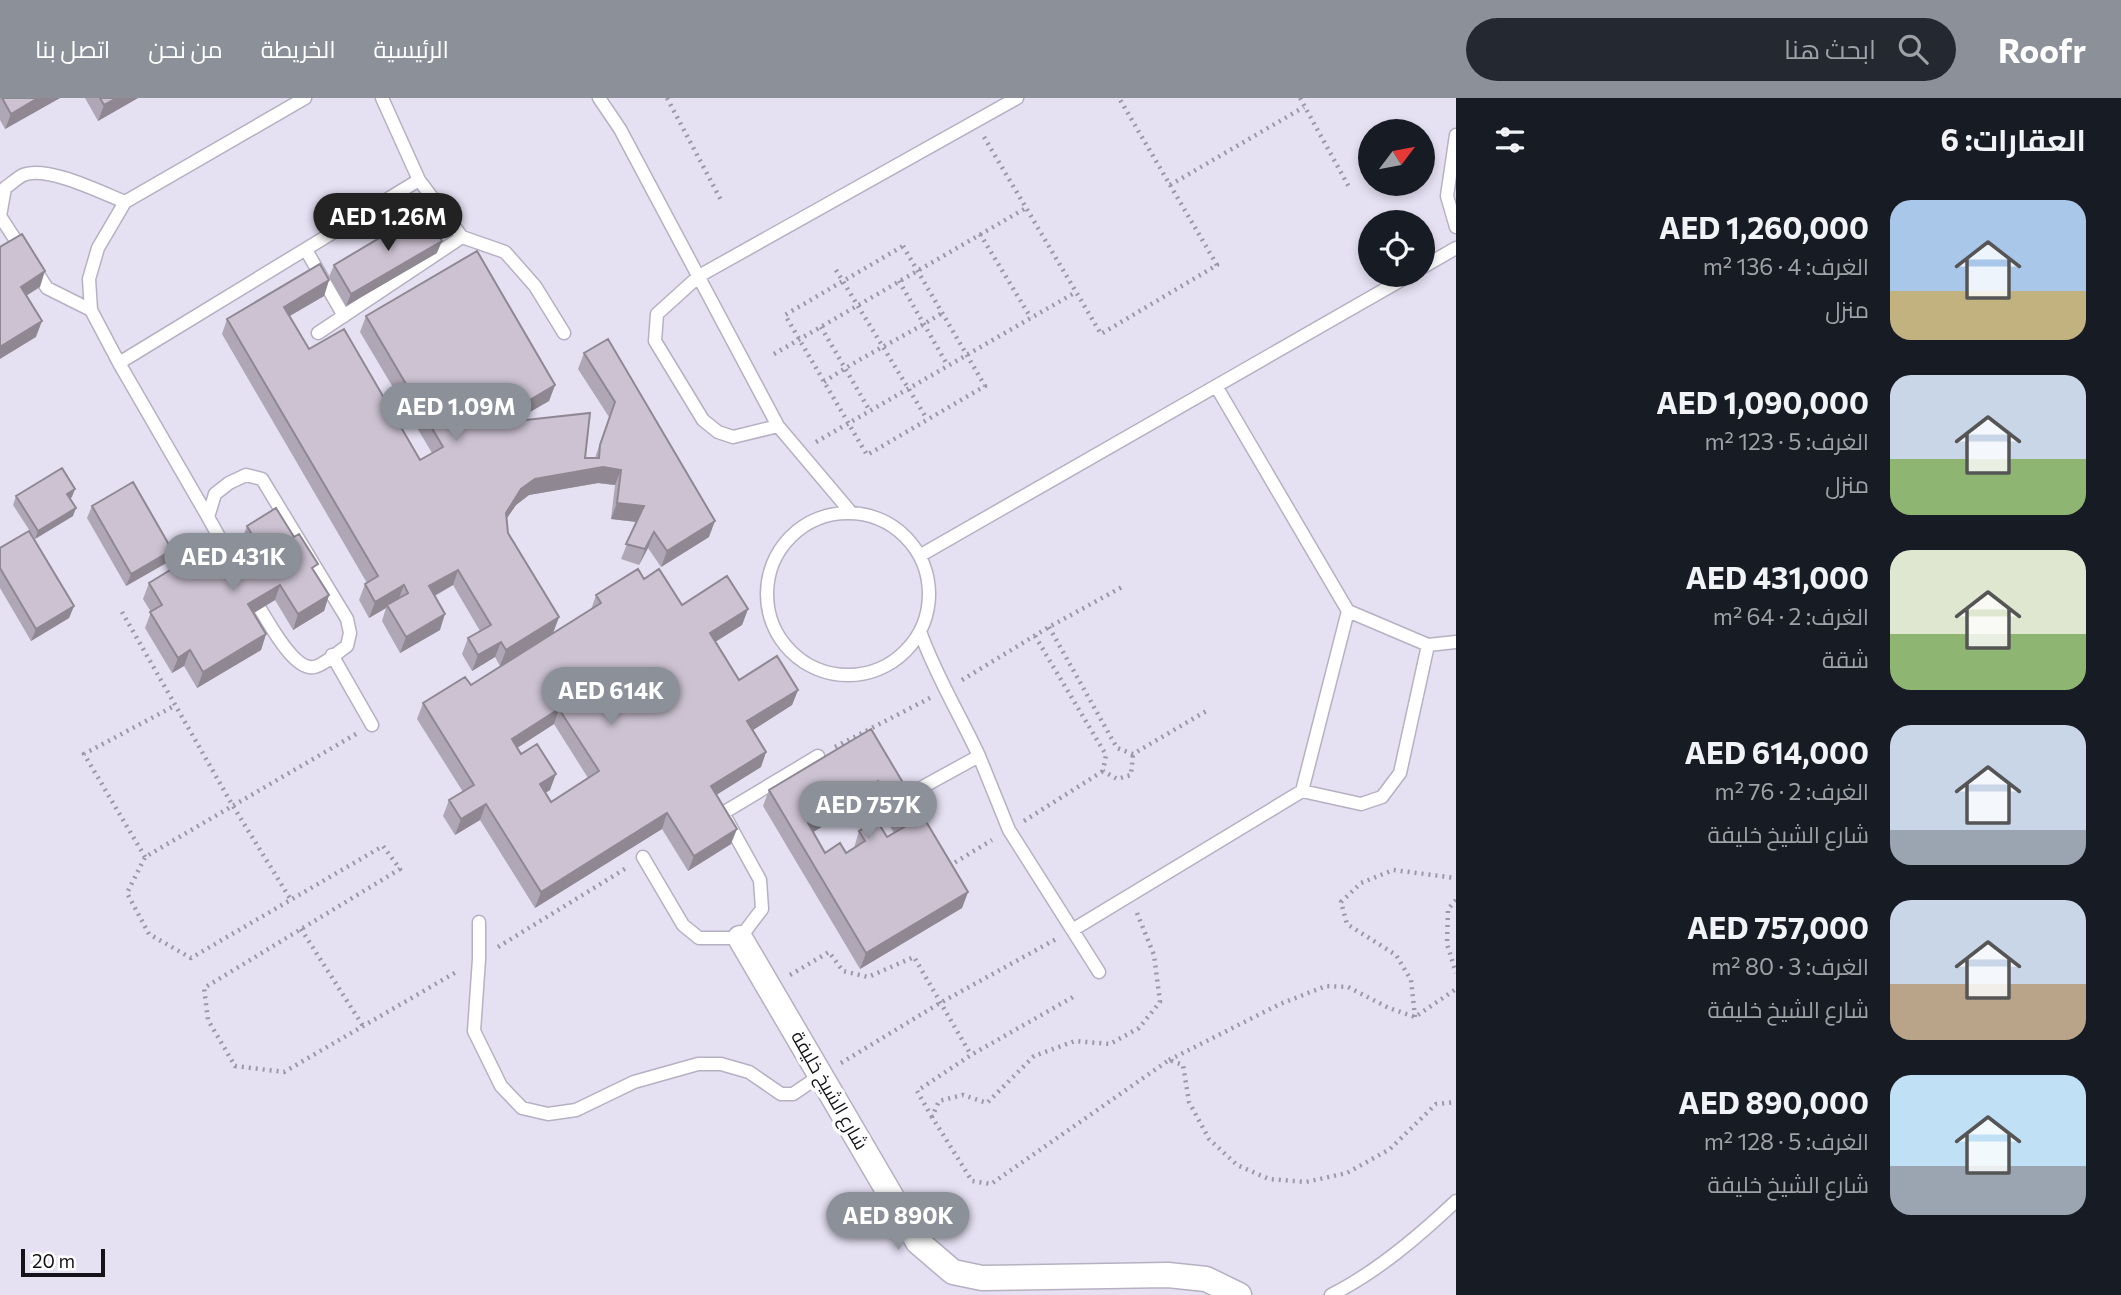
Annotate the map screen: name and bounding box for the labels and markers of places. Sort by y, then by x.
pin: AED 1.26M [308,194,468,253]
pin: AED 1.09M [376,384,536,443]
pin: AED 431K [161,533,305,593]
pin: AED 614K [539,668,683,727]
pin: AED 757K [796,782,940,841]
pin: AED 890K [826,1192,970,1252]

